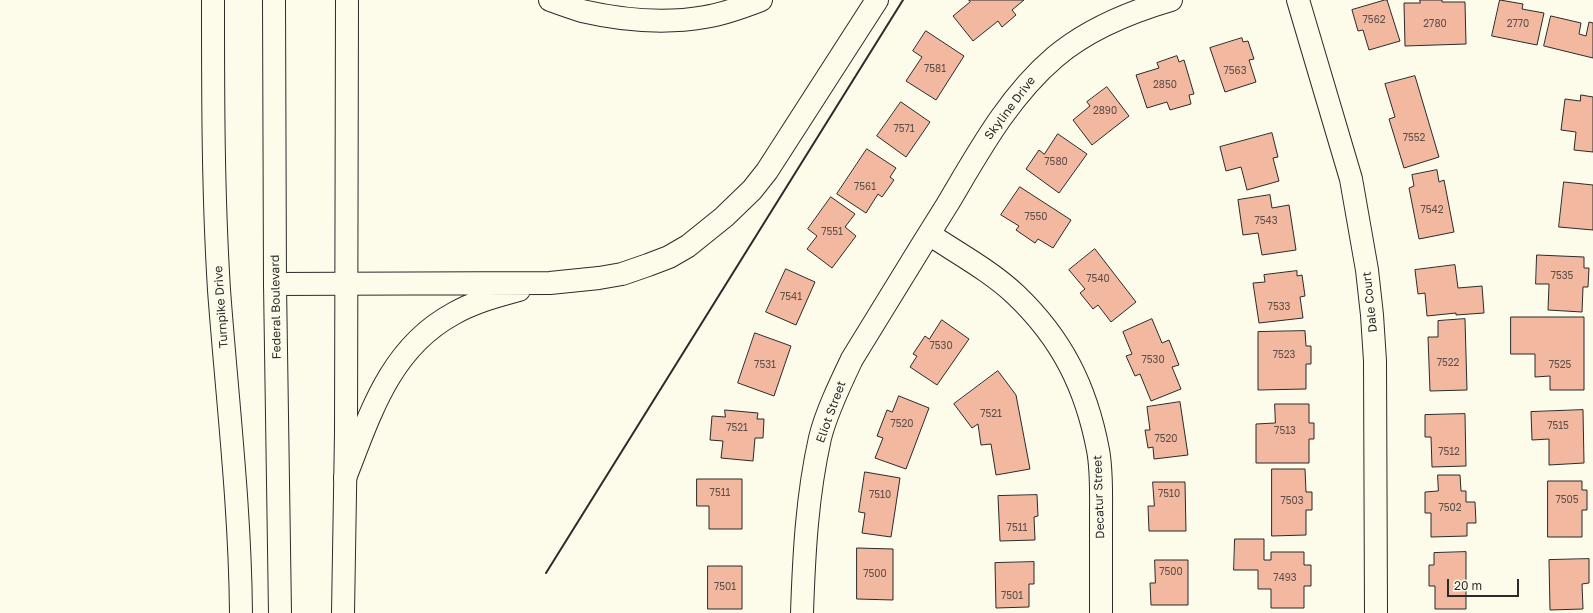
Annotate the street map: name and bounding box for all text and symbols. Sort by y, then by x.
house number: 7562 [1363,14,1385,26]
house number: 2780 [1423,18,1447,30]
house number: 2770 [1507,18,1529,30]
house number: 7581 [924,63,946,75]
house number: 7563 [1224,65,1246,77]
street label: Skyline Drive [982,74,1038,142]
house number: 2850 [1153,79,1177,91]
house number: 2890 [1093,105,1117,117]
house number: 7571 [893,123,915,135]
house number: 7552 [1403,132,1425,144]
house number: 7580 [1044,156,1068,168]
house number: 7561 [854,181,876,193]
house number: 7542 [1421,204,1443,216]
house number: 7550 [1024,211,1048,223]
house number: 7543 [1254,215,1278,227]
house number: 7551 [821,226,843,238]
street label: Federal Boulevard [268,255,284,359]
street label: Turnpike Drive [211,265,231,349]
house number: 7535 [1551,270,1573,282]
street label: Dale Court [1360,271,1380,333]
house number: 7540 [1086,273,1110,285]
house number: 7541 [780,291,802,303]
house number: 7533 [1268,301,1290,313]
house number: 7530 [929,340,953,352]
house number: 7523 [1273,349,1295,361]
house number: 7530 [1141,354,1165,366]
house number: 7522 [1437,357,1459,369]
house number: 7531 [754,359,776,371]
house number: 7525 [1549,359,1571,371]
street label: Eliot Street [813,379,849,445]
house number: 7521 [980,408,1002,420]
house number: 7520 [890,418,914,430]
house number: 7515 [1547,420,1569,432]
house number: 7521 [726,422,748,434]
house number: 7513 [1274,425,1296,437]
house number: 7520 [1154,433,1178,445]
house number: 7512 [1438,446,1460,458]
street label: Decatur Street [1090,455,1108,539]
house number: 7511 [710,487,730,499]
house number: 7510 [1158,488,1180,500]
house number: 7510 [869,489,891,501]
house number: 7505 [1555,494,1579,506]
house number: 7503 [1280,495,1304,507]
house number: 7502 [1438,502,1462,514]
house number: 7511 [1007,522,1027,534]
house number: 7500 [1159,566,1183,578]
house number: 7500 [863,568,887,580]
scale bar [1449,571,1521,597]
house number: 7493 [1273,572,1297,584]
text: 20 m [1454,578,1482,593]
house number: 7501 [714,581,736,593]
house number: 7501 [1001,590,1023,602]

